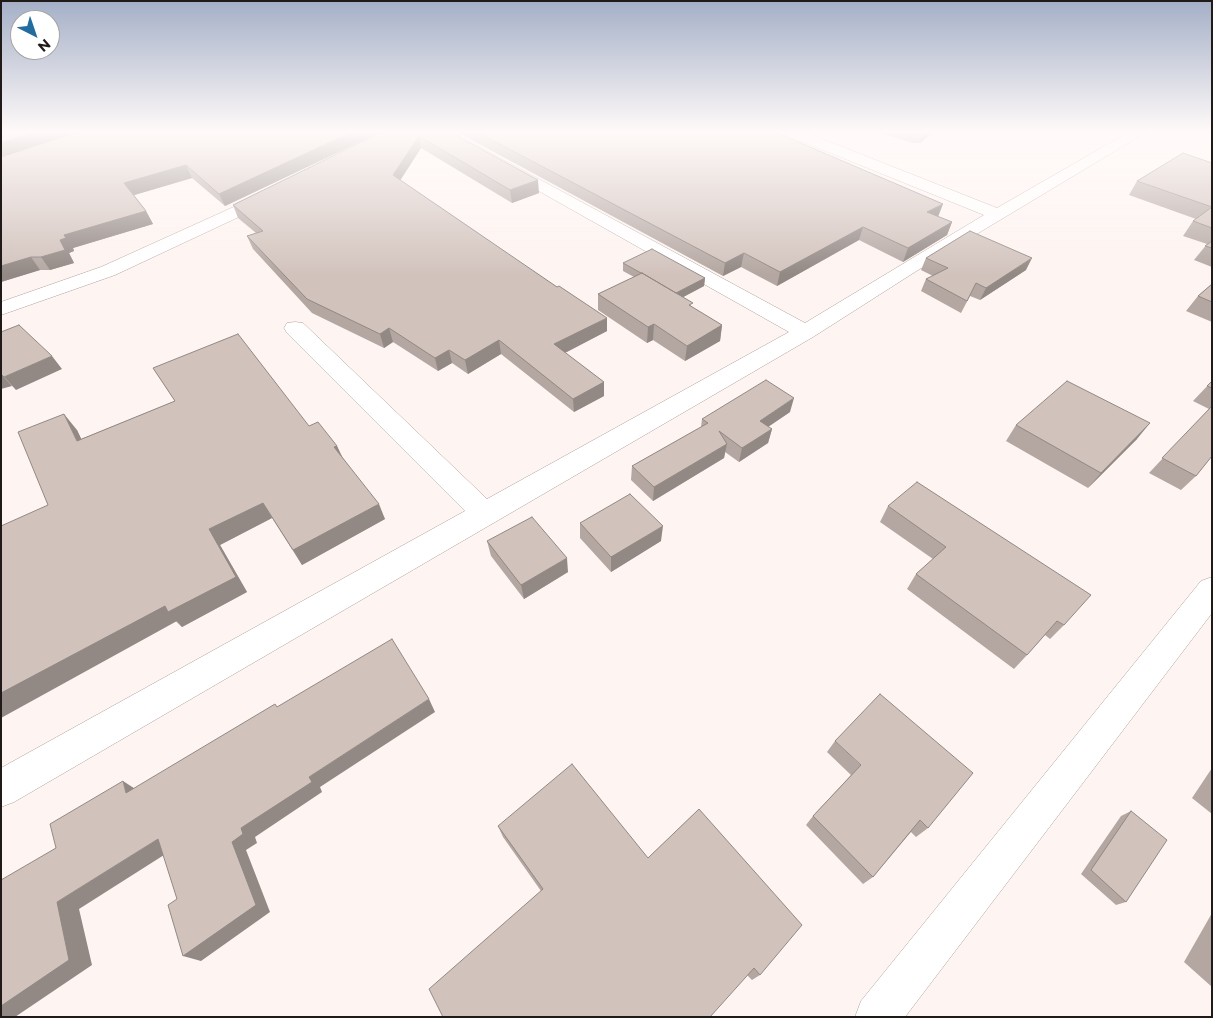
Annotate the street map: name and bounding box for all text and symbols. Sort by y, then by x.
north arrow [10,10,60,60]
text: N [34,35,54,56]

